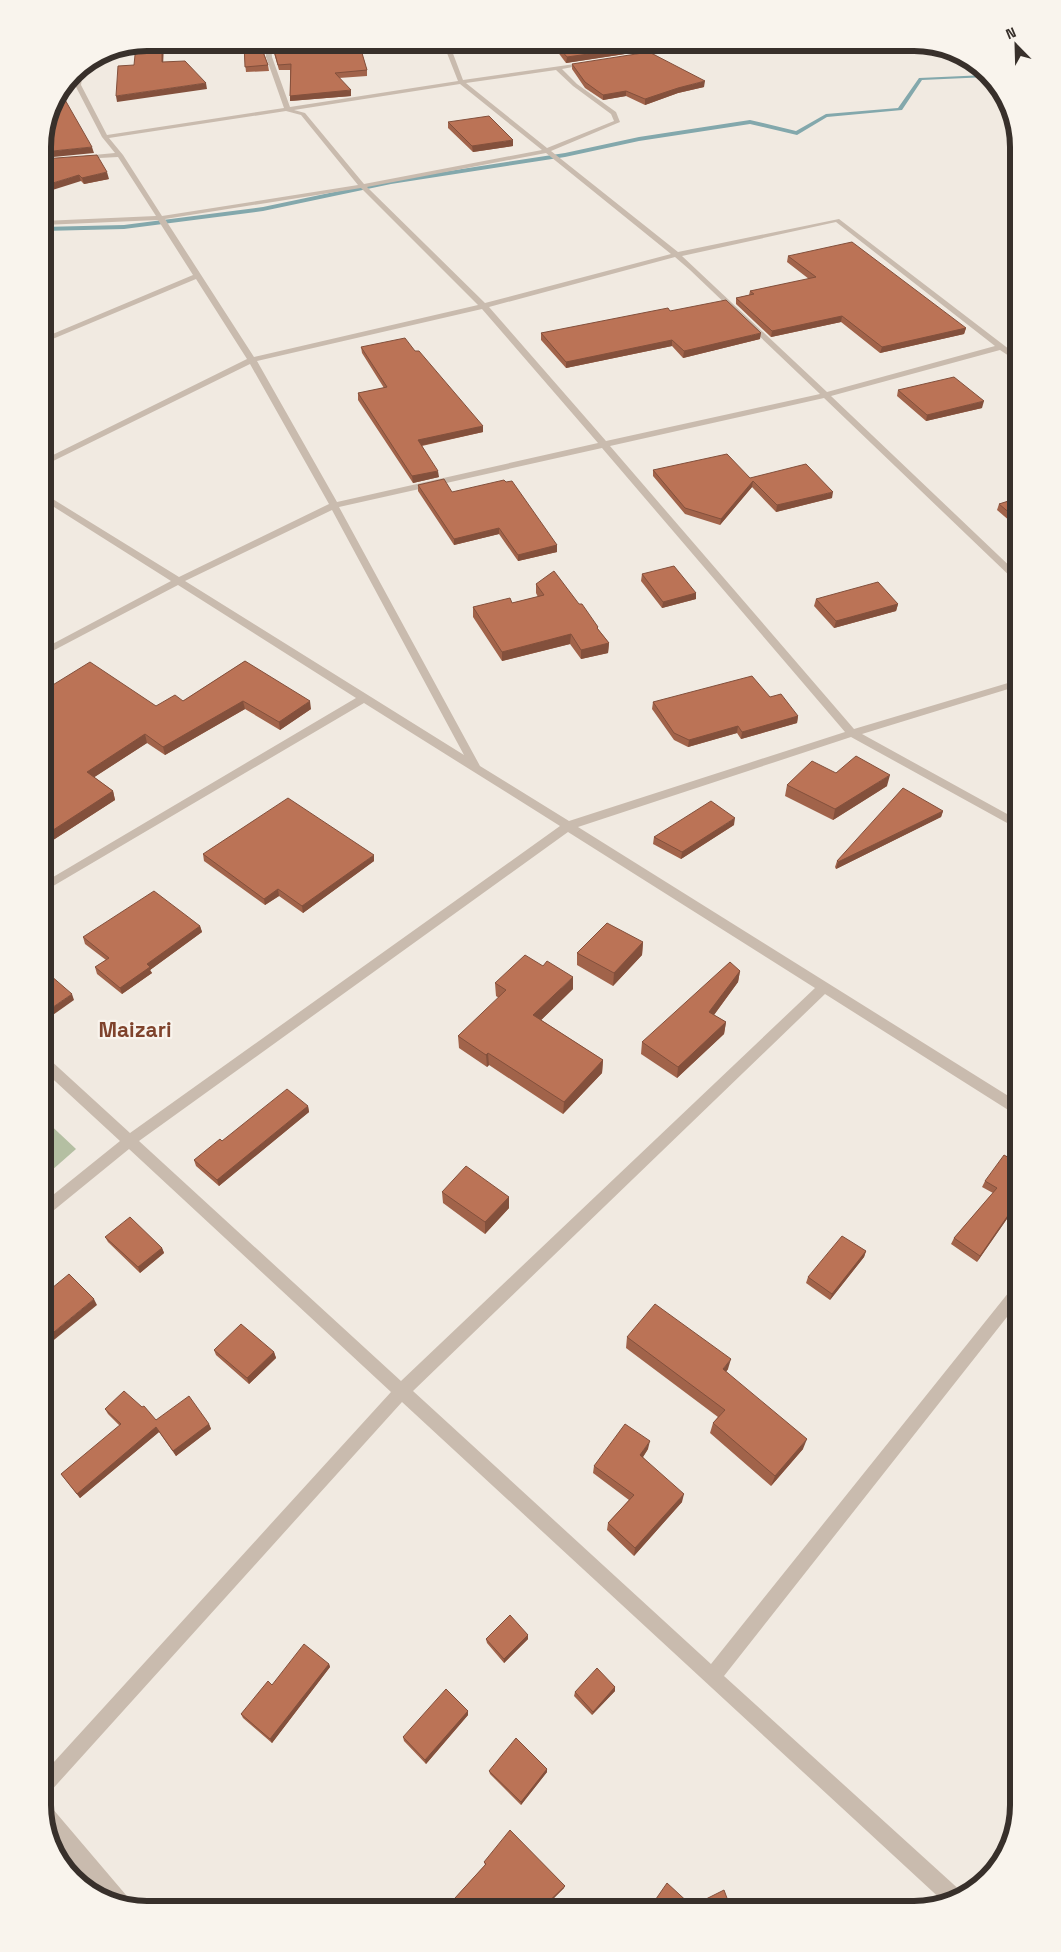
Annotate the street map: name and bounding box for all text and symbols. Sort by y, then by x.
north arrow [991,20,1041,70]
text: N [1003,23,1019,43]
district label: Maizari [98,1016,172,1043]

